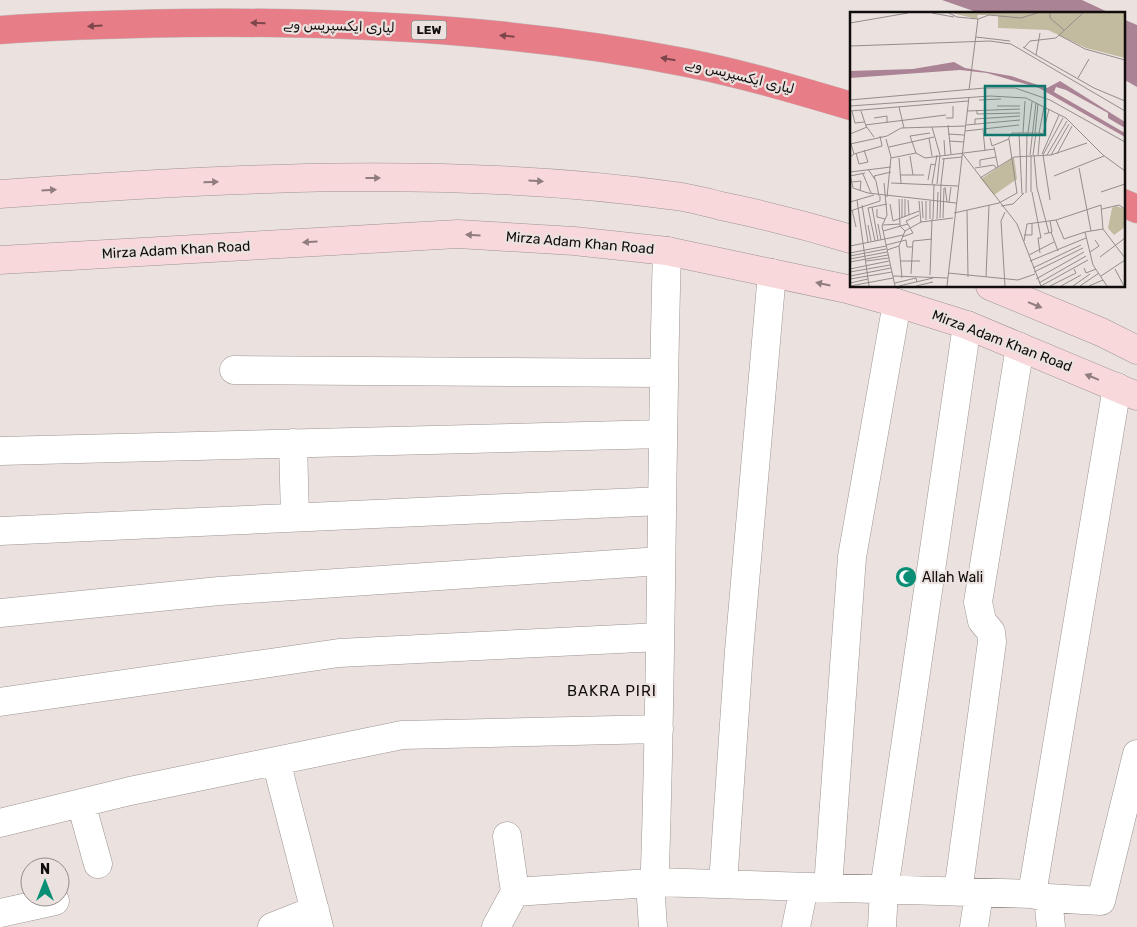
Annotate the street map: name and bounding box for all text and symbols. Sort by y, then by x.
inset map [850,12,1124,288]
street label: لیاری ایکسپریس وے [283,16,395,37]
one-way arrow [249,19,265,27]
road number: LEW [412,20,446,40]
one-way arrow [87,22,103,30]
one-way arrow [499,32,515,40]
street label: لیاری ایکسپریس وے [684,54,796,99]
one-way arrow [660,55,676,63]
one-way arrow [366,174,382,182]
one-way arrow [203,177,219,185]
one-way arrow [528,178,544,186]
one-way arrow [41,186,57,194]
street label: Mirza Adam Khan Road [505,228,655,258]
one-way arrow [464,230,480,238]
street label: Mirza Adam Khan Road [101,238,251,262]
one-way arrow [302,239,318,247]
one-way arrow [816,280,831,288]
one-way arrow [1028,301,1042,309]
street label: Mirza Adam Khan Road [930,306,1074,376]
one-way arrow [1084,373,1099,381]
mosque icon: Allah Wali [894,565,918,589]
place label: Allah Wali [922,569,983,586]
district label: BAKRA PIRI [567,682,657,700]
north arrow [20,857,70,907]
text: N [40,861,50,878]

